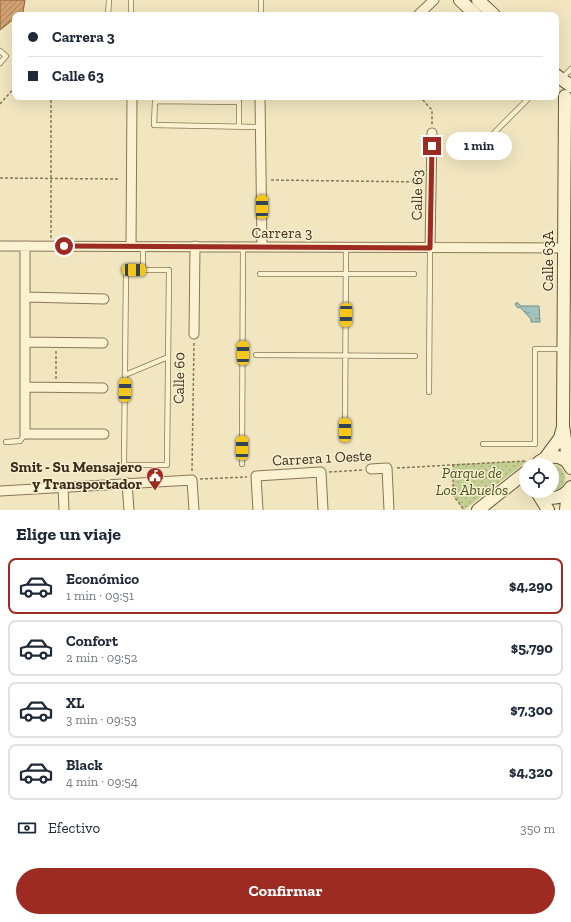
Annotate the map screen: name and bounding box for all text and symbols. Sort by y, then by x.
text: Carrera 3 [52,28,115,46]
text: Calle 63 [52,67,104,85]
callout: 1 min [446,132,512,160]
route end [423,137,441,155]
text: 1 min [464,138,494,153]
street label: Calle 63 [408,170,426,220]
car [256,195,268,219]
street label: Carrera 3 [252,224,312,242]
street label: Calle 63A [539,231,557,291]
route start [55,237,73,255]
car [122,264,146,276]
car [340,303,352,327]
car [237,341,249,365]
street label: Calle 60 [170,352,188,404]
car [119,378,131,402]
car [339,418,351,442]
car [236,436,248,460]
street label: Carrera 1 Oeste [272,446,372,470]
place label: Smit - Su Mensajero y Transportador [10,458,142,493]
map controls [519,458,559,498]
button: locate [519,458,559,498]
park label: Parque de Los Abuelos [436,464,508,499]
public building icon: Smit - Su Mensajero y Transportador [145,466,165,491]
text: Elige un viaje [16,523,121,545]
icon: car [18,568,54,604]
text: Económico [66,570,139,588]
text: $4,290 [509,577,553,595]
text: 1 min · 09:51 [66,588,134,603]
icon: car [18,630,54,666]
text: Confort [66,632,118,650]
text: $5,790 [511,639,553,657]
text: 2 min · 09:52 [66,650,137,665]
icon: car [18,692,54,728]
text: XL [66,694,84,712]
text: $7,300 [510,701,553,719]
text: 3 min · 09:53 [66,712,137,727]
icon: car [18,754,54,790]
text: Black [66,756,103,774]
text: $4,320 [509,763,553,781]
text: 4 min · 09:54 [66,774,138,789]
icon: cash [16,817,38,839]
text: Efectivo [48,819,100,837]
text: 350 m [520,821,555,836]
button: Confirmar [16,868,555,914]

